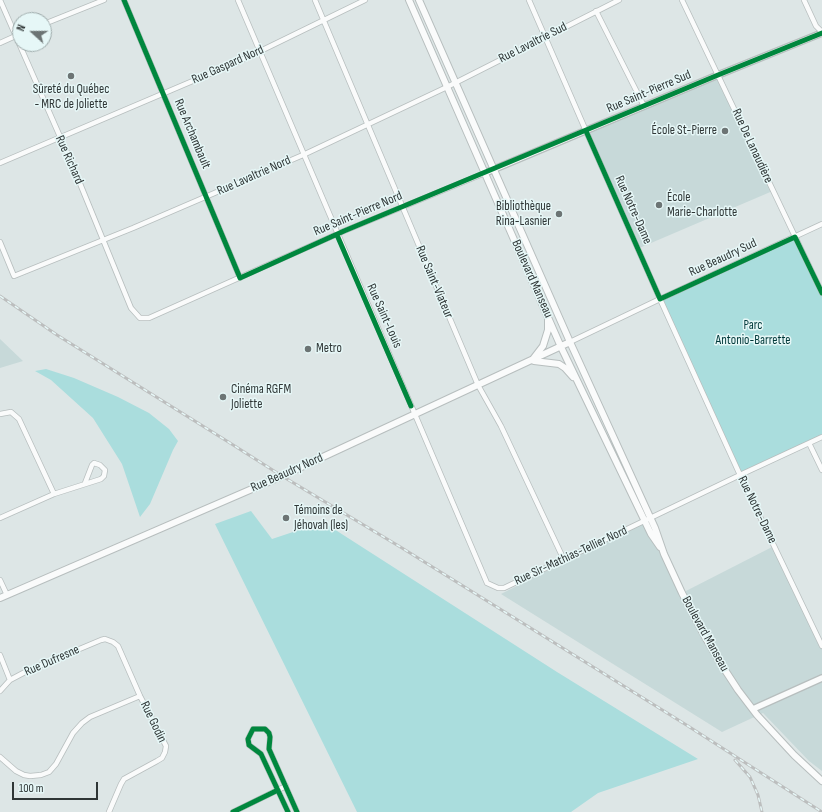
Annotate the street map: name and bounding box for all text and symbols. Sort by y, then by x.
north arrow [12,12,52,52]
street label: Rue Lavaltrie Sud [496,19,570,67]
text: N [14,23,28,33]
street label: Rue Gaspard Nord [190,42,266,88]
street label: Rue Saint-Pierre Sud [604,67,694,117]
marker: Sûreté du Québec - MRC de Joliette [66,71,76,81]
place label: Sûreté du Québec - MRC de Joliette [33,82,109,113]
street label: Rue Archambault [170,97,214,171]
street label: Rue De Lanaudière [728,106,776,186]
place label: École St-Pierre [652,123,717,139]
marker: École St-Pierre [720,126,730,136]
street label: Rue Richard [51,133,87,187]
street label: Rue Lavaltrie Nord [215,153,293,199]
street label: Rue Notre-Dame [611,173,655,247]
street label: Rue Saint-Pierre Nord [311,188,405,240]
place label: École Marie-Charlotte [667,190,737,221]
place label: Bibliothèque Rina-Lasnier [496,199,551,230]
marker: École Marie-Charlotte [654,200,664,210]
marker: Bibliothèque Rina-Lasnier [554,209,564,219]
street label: Rue Beaudry Sud [687,236,759,280]
street label: Boulevard Manseau [508,238,556,320]
street label: Rue Saint-Viateur [412,243,456,321]
street label: Rue Saint-Louis [363,281,405,351]
park label: Parc Antonio-Barrette [715,318,791,349]
place label: Metro [316,341,342,357]
marker: Metro [303,344,313,354]
place label: Cinéma RGFM Joliette [231,382,291,413]
marker: Cinéma RGFM Joliette [218,392,228,402]
street label: Rue Beaudry Nord [248,450,326,496]
street label: Rue Notre-Dame [734,474,780,546]
place label: Témoins de Jéhovah (les) [294,503,348,534]
marker: Témoins de Jéhovah (les) [281,513,291,523]
street label: Rue Sir-Mathias-Tellier Nord [512,523,630,589]
street label: Boulevard Manseau [678,594,732,674]
street label: Rue Dufresne [22,642,82,680]
street label: Rue Godin [136,699,170,745]
scale bar [14,774,100,800]
text: 100 m [19,781,44,796]

